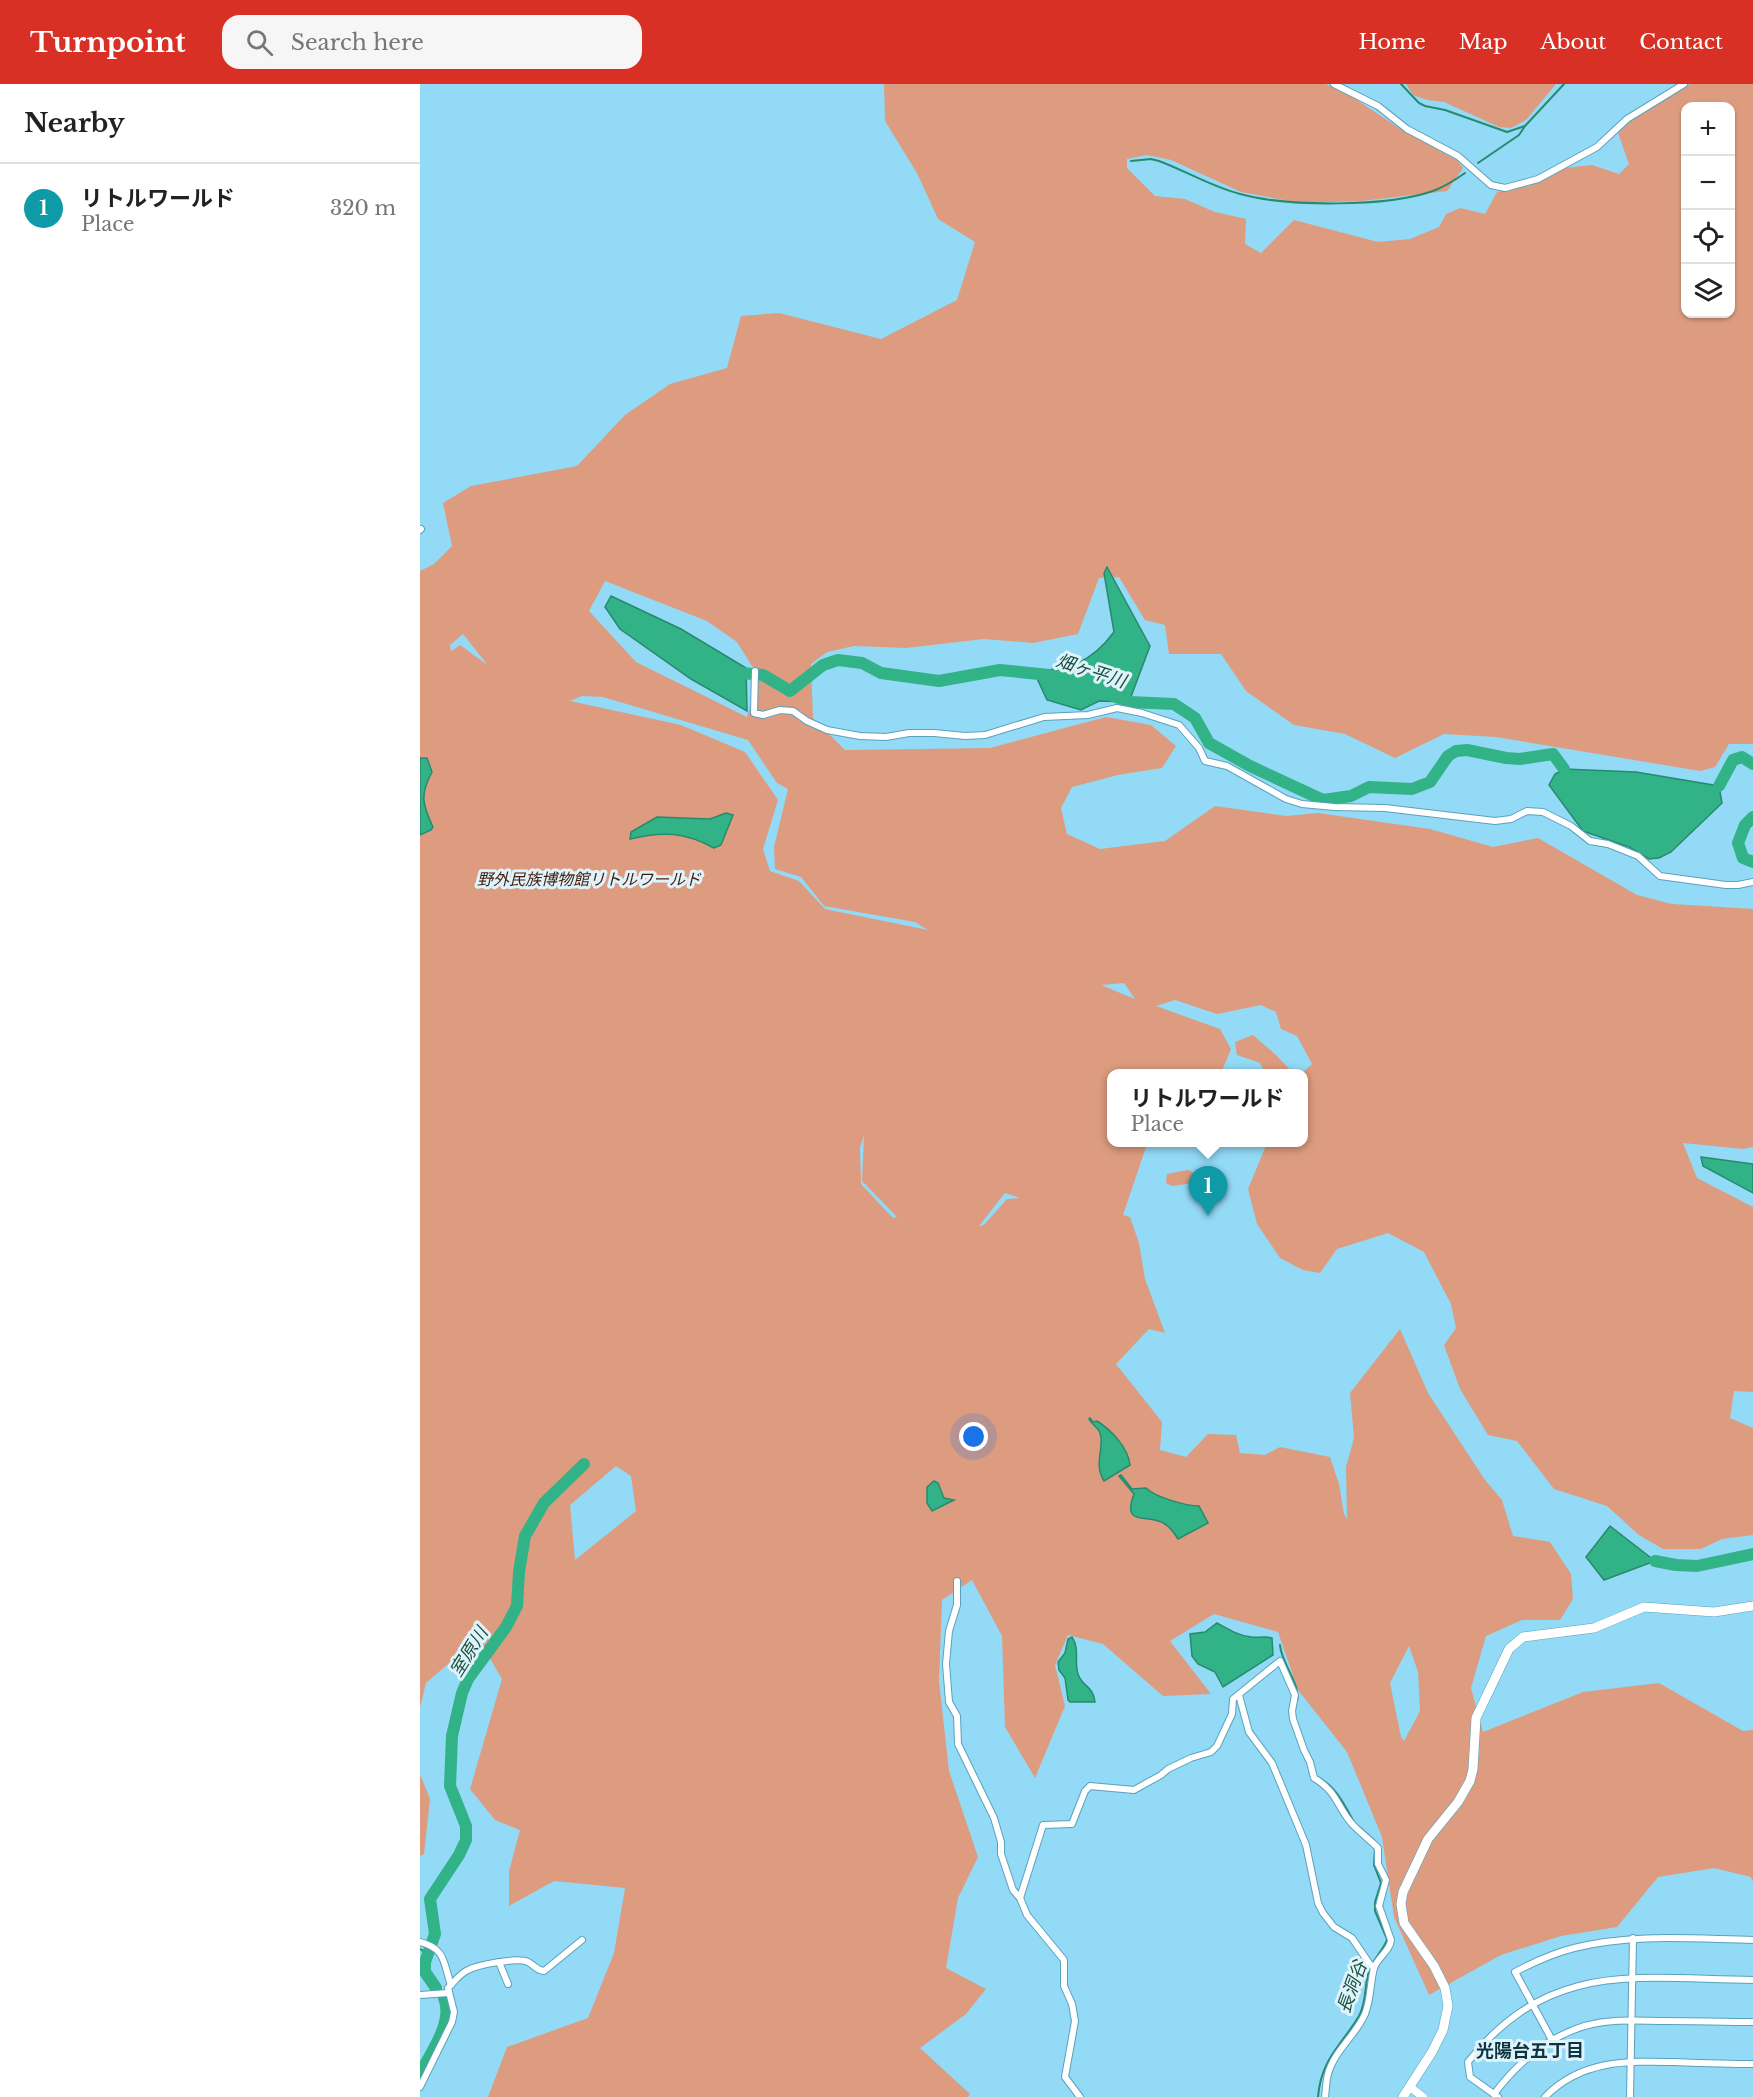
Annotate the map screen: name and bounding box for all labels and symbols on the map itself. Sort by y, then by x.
water label: 畑ヶ平川 [1053,649,1131,693]
park label: 野外民族博物館リトルワールド [477,869,702,889]
pin: 1 [1188,1166,1228,1216]
your location [959,1422,988,1451]
water label: 室原川 [445,1622,494,1681]
water label: 長洞谷 [1332,1956,1372,2016]
district label: 光陽台五丁目 [1476,2040,1584,2062]

